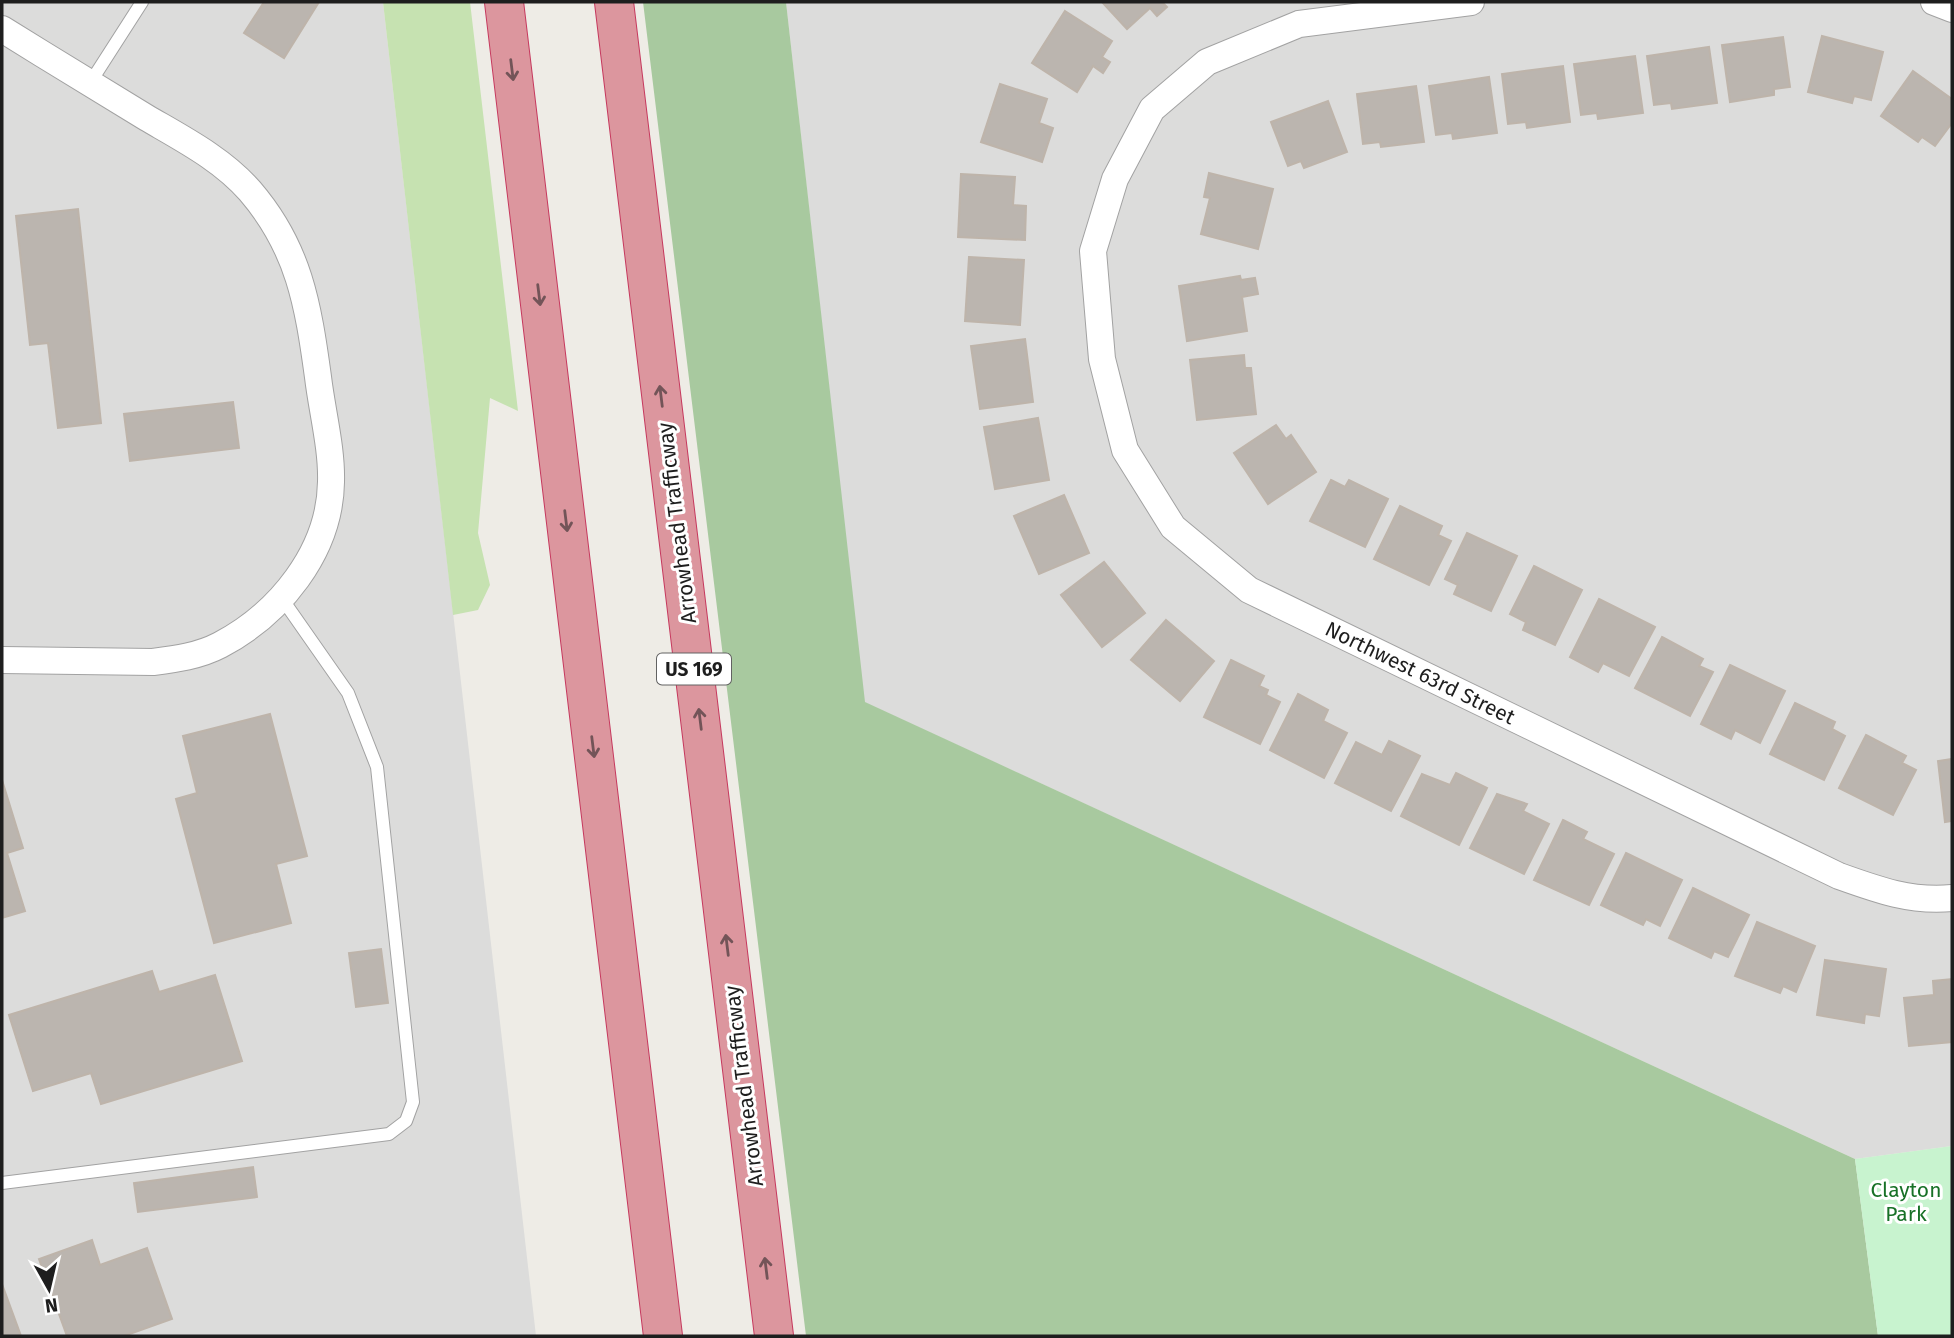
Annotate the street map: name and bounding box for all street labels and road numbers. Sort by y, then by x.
street label: Arrowhead Trafficway [652,420,702,625]
street label: Northwest 63rd Street [1321,616,1520,730]
road number: US 169 [657,654,731,684]
street label: Arrowhead Trafficway [719,983,769,1188]

